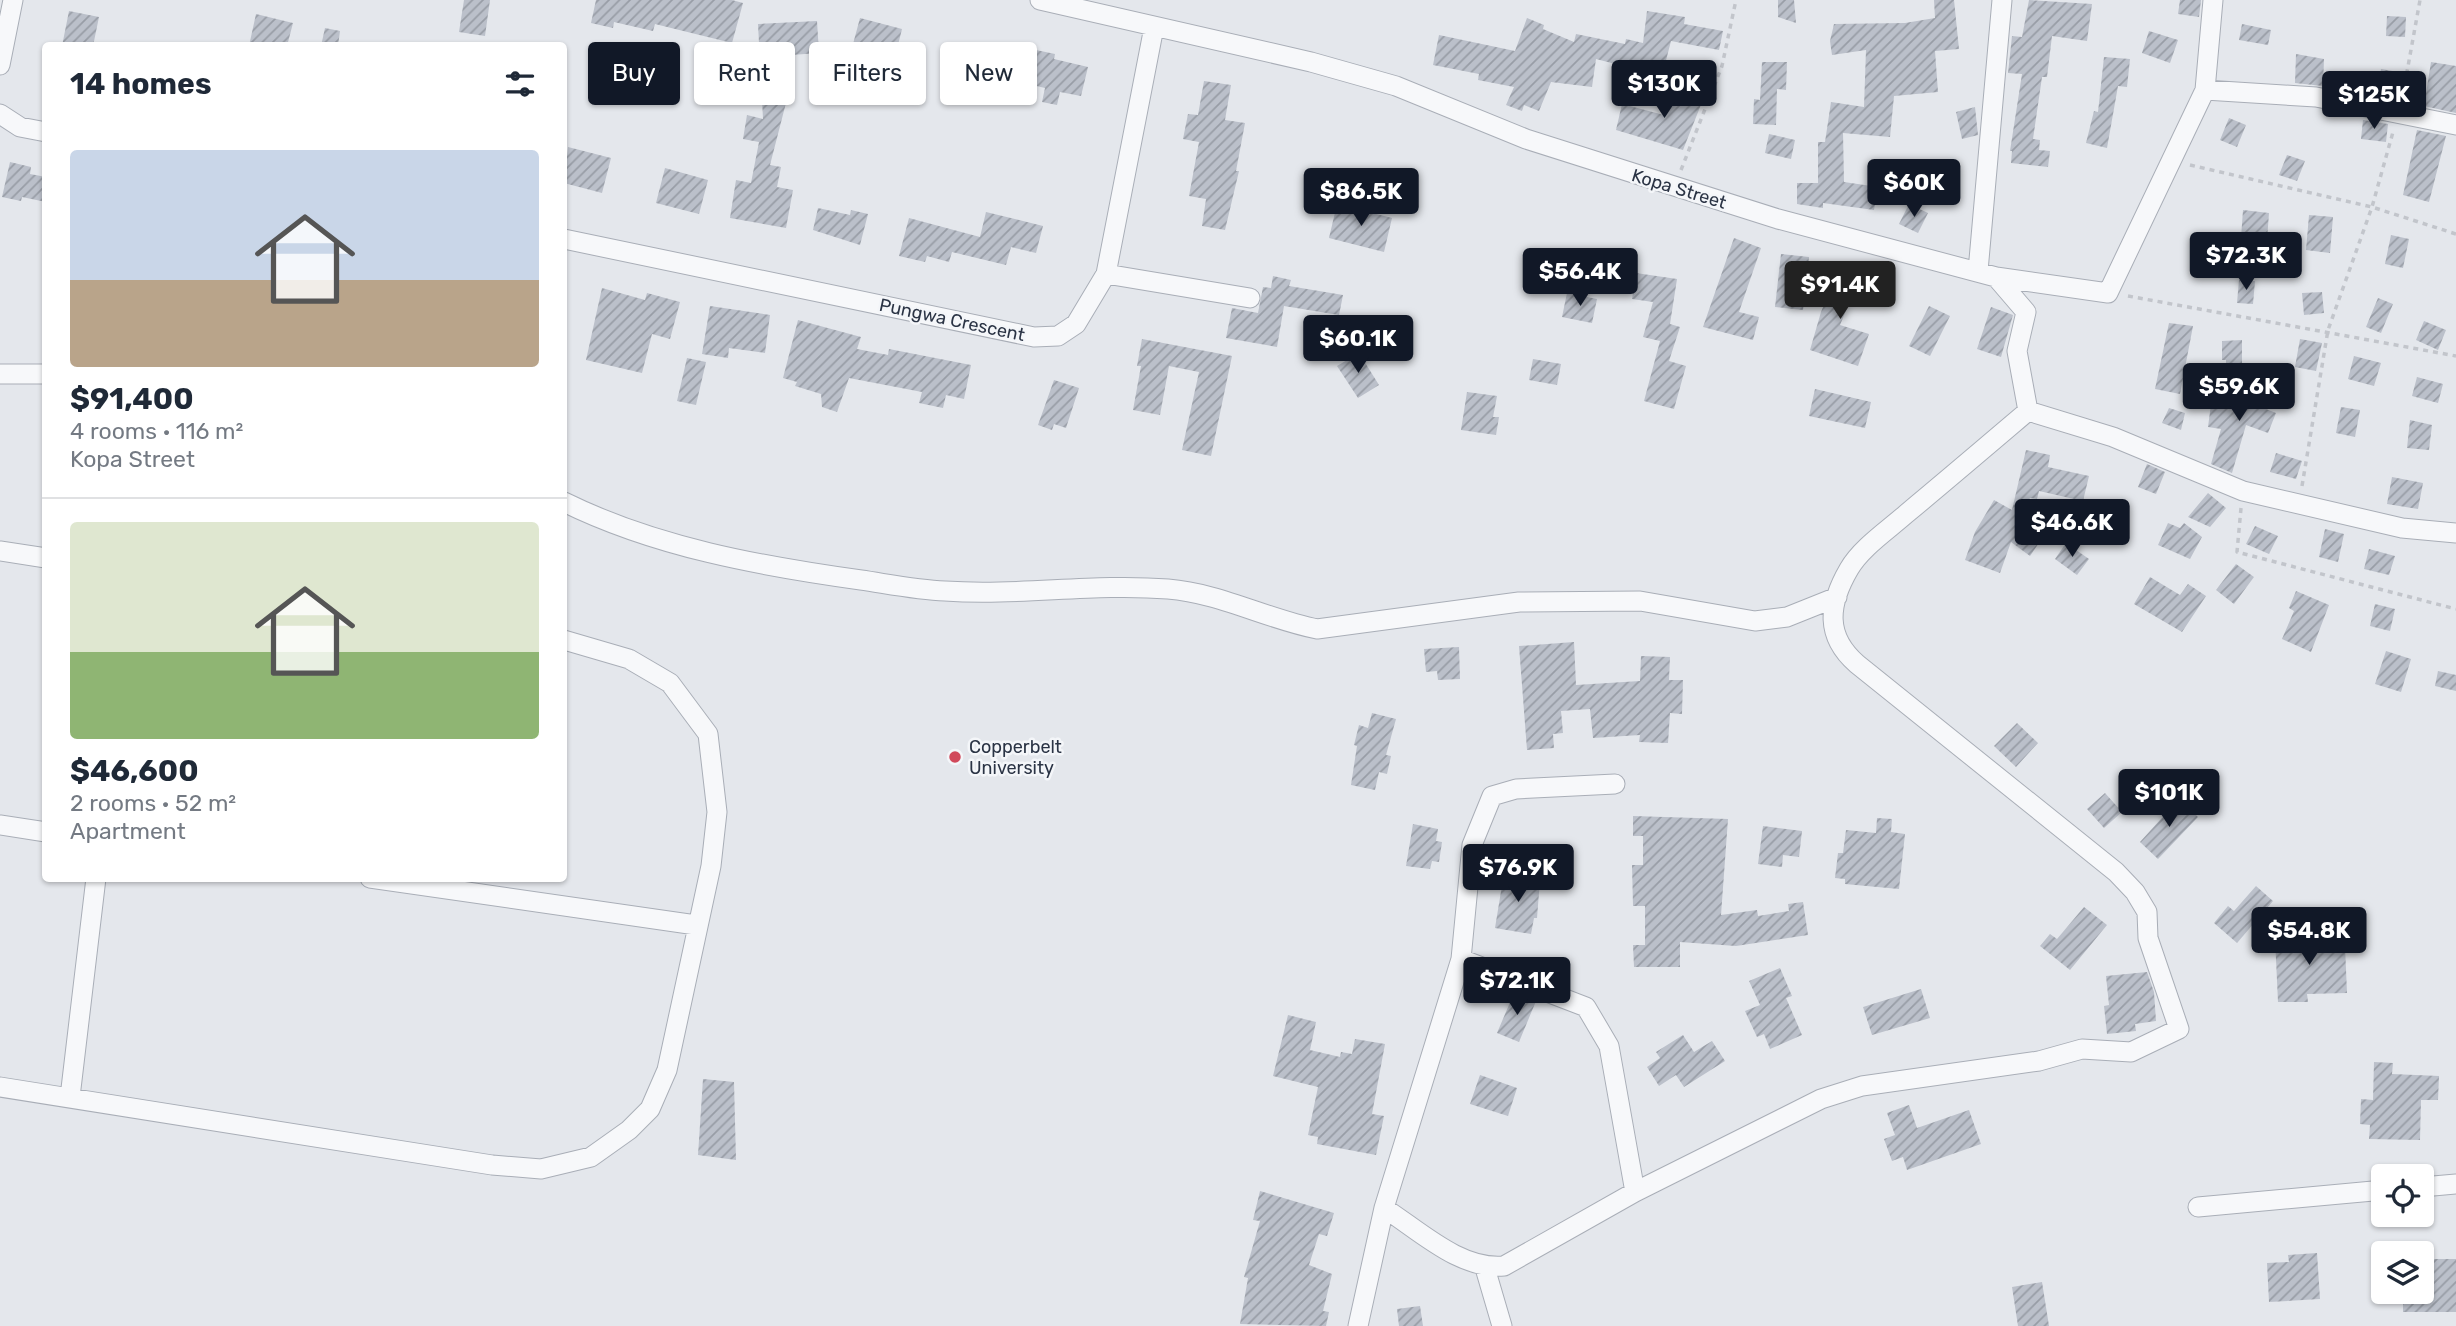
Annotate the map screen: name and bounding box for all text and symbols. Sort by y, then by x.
chip: Buy [588,42,680,105]
chip: Rent [694,42,795,105]
chip: Filters [809,42,926,105]
chip: New [940,42,1037,105]
pin: $130K [1615,60,1713,120]
icon: filters [501,65,539,103]
text: 14 homes [70,66,212,102]
text: $130K [1628,69,1700,97]
pin: $125K [2325,72,2423,131]
text: $125K [2338,80,2410,108]
pin: $60K [1873,160,1955,219]
street label: Kopa Street [1629,164,1729,214]
pin: $86.5K [1304,168,1418,228]
text: $60K [1883,168,1945,196]
text: $86.5K [1320,177,1402,205]
icon: home [242,196,368,322]
pin: $72.3K [2189,232,2303,292]
text: $72.3K [2206,241,2286,269]
pin: $56.4K [1523,248,1637,308]
text: $56.4K [1539,257,1621,285]
pin: $91.4K [1783,262,1897,321]
text: $91.4K [1801,270,1879,298]
street label: Pungwa Crescent [877,294,1027,346]
pin: $60.1K [1301,316,1415,375]
text: $60.1K [1319,324,1397,352]
pin: $59.6K [2182,364,2296,423]
text: $59.6K [2199,372,2279,400]
text: $91,400 [70,381,194,417]
text: 4 rooms · 116 m² [70,417,243,445]
text: Kopa Street [70,445,195,473]
pin: $46.6K [2015,500,2129,559]
text: $46.6K [2031,508,2113,536]
icon: home [242,568,368,694]
place label: Copperbelt University [969,736,1062,779]
marker: Copperbelt University [947,749,963,765]
text: $46,600 [70,753,199,789]
pin: $101K [2120,770,2218,829]
text: $101K [2134,778,2204,806]
text: 2 rooms · 52 m² [70,789,236,817]
text: Apartment [70,817,186,845]
pin: $76.9K [1461,844,1575,904]
text: $76.9K [1479,853,1557,881]
pin: $54.8K [2252,908,2366,967]
text: $54.8K [2267,916,2351,944]
pin: $72.1K [1460,958,1574,1017]
text: $72.1K [1479,966,1555,994]
map controls [2371,1164,2434,1304]
button: locate [2371,1164,2434,1227]
button: layers [2371,1241,2434,1304]

